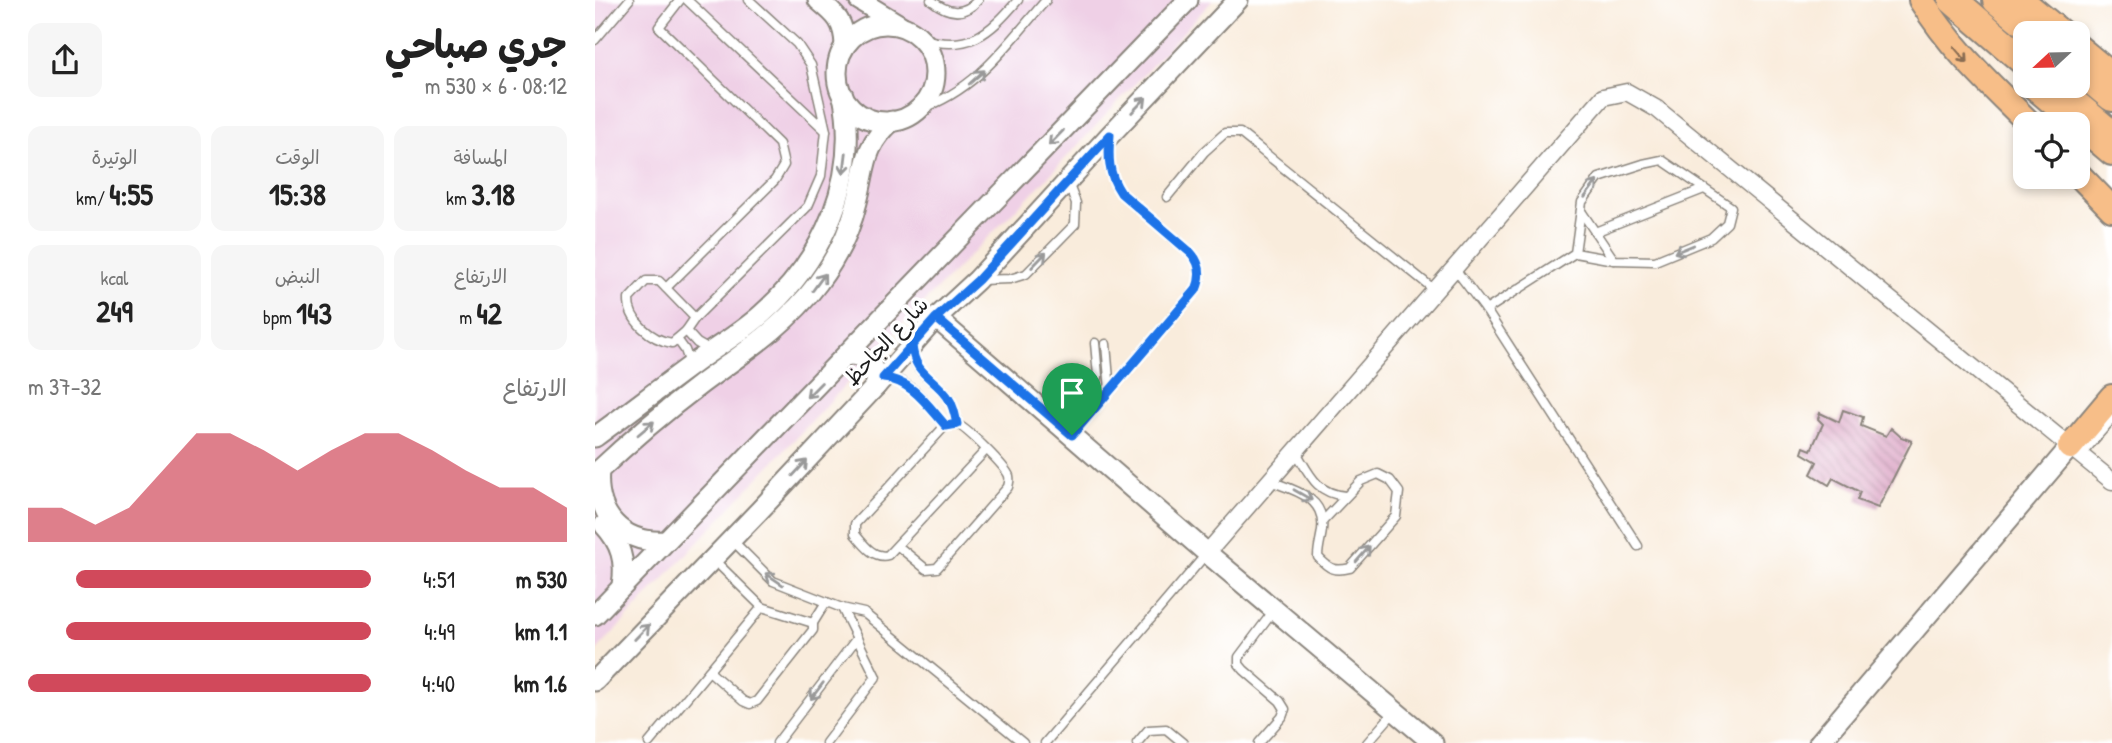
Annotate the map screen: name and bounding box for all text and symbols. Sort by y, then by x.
text: جري صباحي [385,18,567,70]
north arrow [2013,21,2089,98]
map controls [2013,21,2090,189]
button: share [28,23,102,97]
one-way arrow [1953,46,1969,64]
one-way arrow [968,69,986,85]
text: 08:12 · 6 × 530 m [425,70,567,101]
one-way arrow [1130,96,1147,113]
button: locate [2013,112,2090,189]
one-way arrow [1048,129,1065,146]
text: الوتيرة [92,144,137,170]
text: الوقت [275,144,320,170]
text: المسافة [453,144,508,170]
one-way arrow [838,151,851,174]
text: 4:55 [109,174,153,214]
text: 15:38 [269,174,326,214]
text: 3.18 [471,174,515,214]
one-way arrow [1584,180,1599,199]
text: /km [76,185,109,211]
text: km [446,185,471,211]
one-way arrow [1673,243,1695,256]
one-way arrow [1031,252,1048,269]
text: النبض [275,263,320,289]
text: الارتفاع [454,263,507,289]
text: kcal [101,265,128,291]
one-way arrow [812,273,826,292]
street label: شارع الجاحظ [837,290,935,392]
text: 249 [96,291,133,331]
text: 143 [296,293,332,333]
text: 42 [477,293,502,333]
text: bpm [263,304,296,330]
text: m [459,304,477,330]
pin [1042,363,1102,435]
text: 32–37 m [28,371,101,402]
text: الارتفاع [503,372,567,403]
icon: arrive [1053,374,1091,412]
one-way arrow [805,381,822,398]
one-way arrow [636,420,654,436]
one-way arrow [791,460,808,477]
one-way arrow [1293,488,1313,502]
one-way arrow [1355,545,1371,563]
text: 4:51 [423,564,455,595]
text: 530 m [516,564,567,595]
one-way arrow [764,571,784,586]
text: 4:49 [424,616,455,647]
text: 1.1 km [515,616,567,647]
one-way arrow [634,624,651,641]
text: 4:40 [422,668,455,699]
text: 1.6 km [514,668,567,699]
one-way arrow [810,681,825,699]

